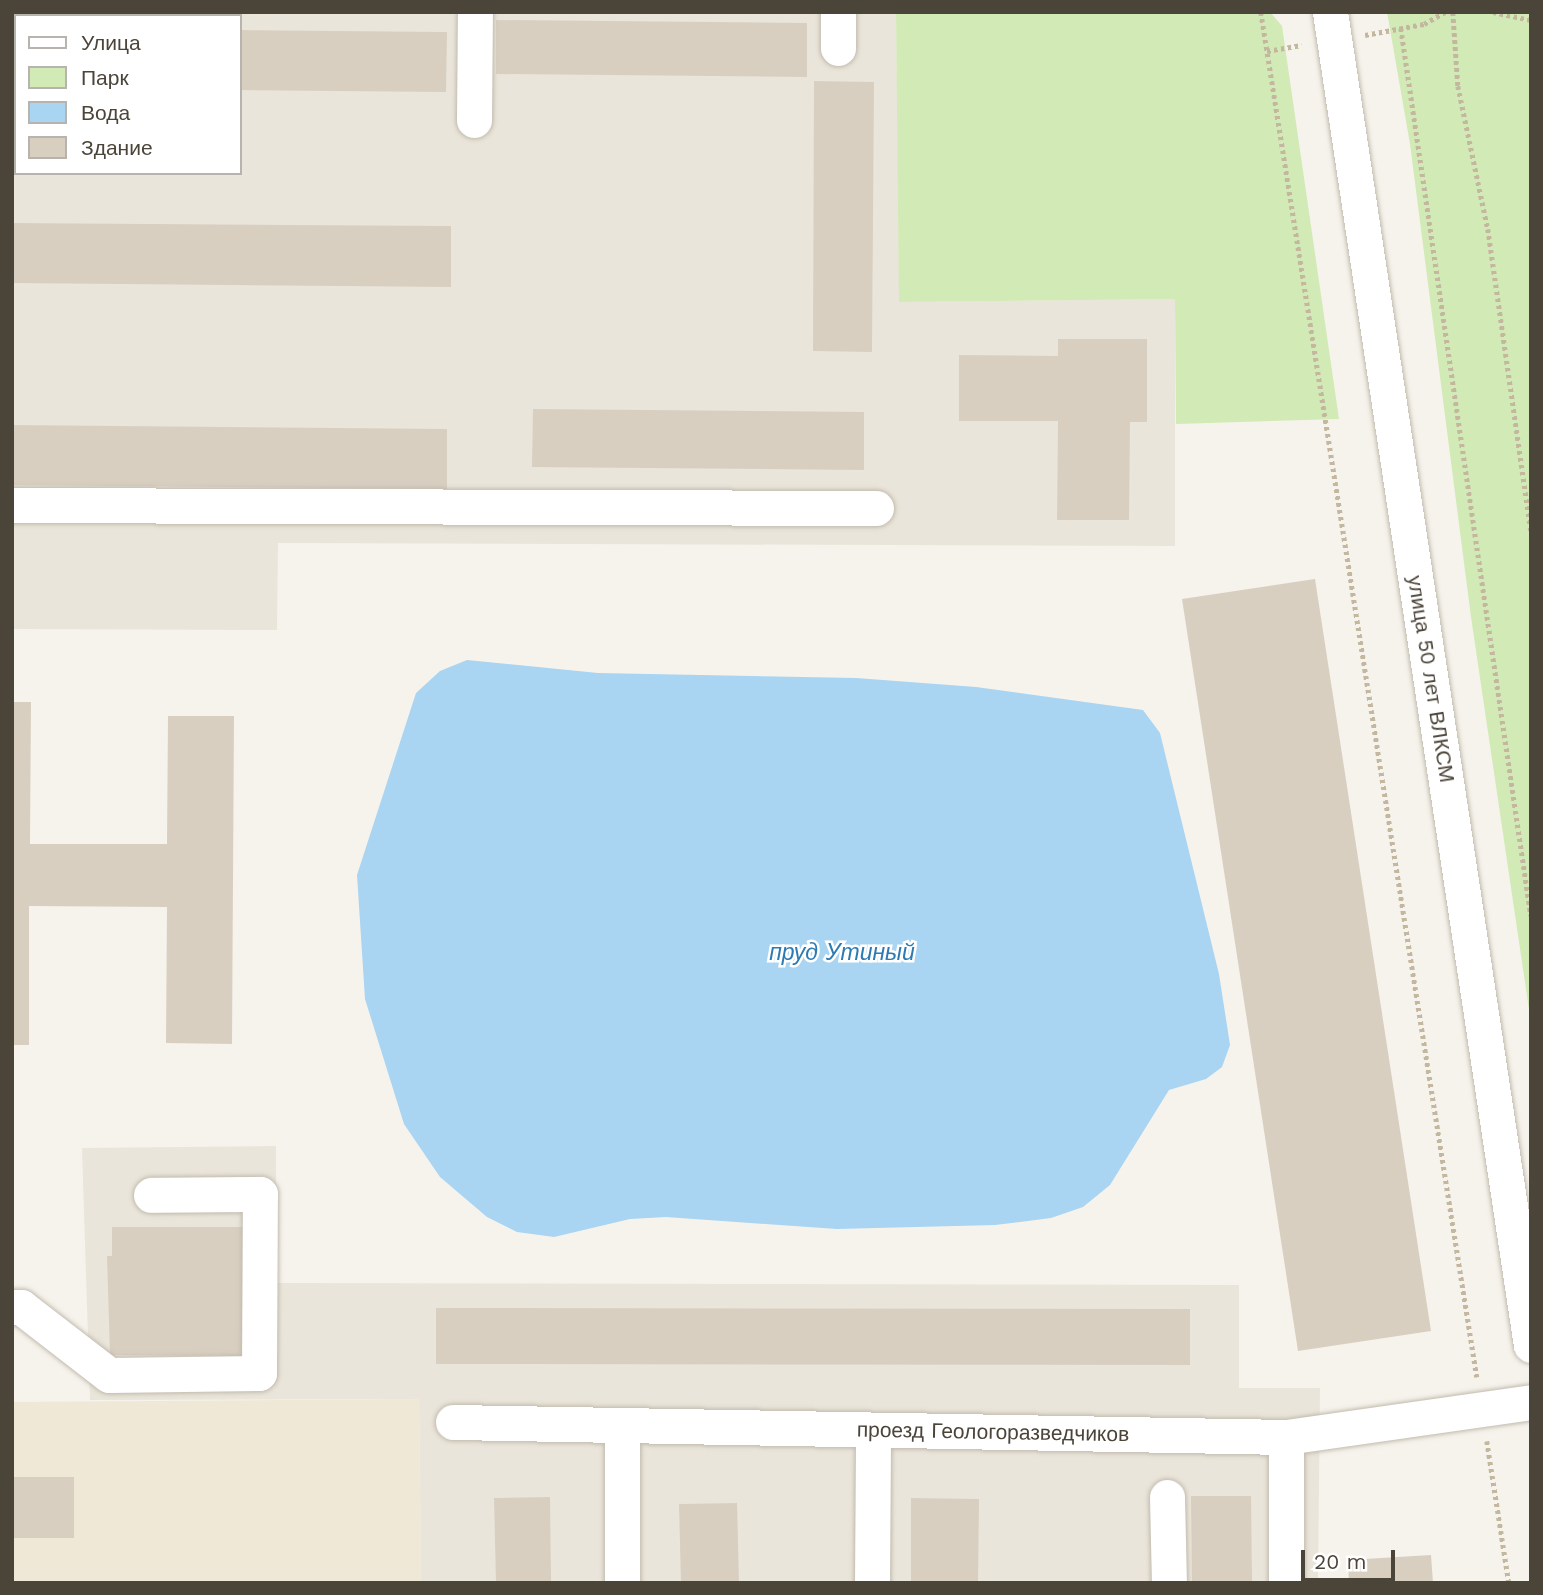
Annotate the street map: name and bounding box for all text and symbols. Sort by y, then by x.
legend [14,14,242,175]
text: Улица [81,30,141,55]
text: Парк [81,65,129,90]
text: Вода [81,100,130,125]
text: Здание [81,135,153,160]
street label: улица 50 лет ВЛКСМ [1402,574,1460,784]
water label: пруд Утиный [769,939,915,967]
street label: проезд Геологоразведчиков [857,1417,1129,1447]
scale bar [1305,1536,1400,1580]
text: 20 m [1314,1549,1366,1574]

